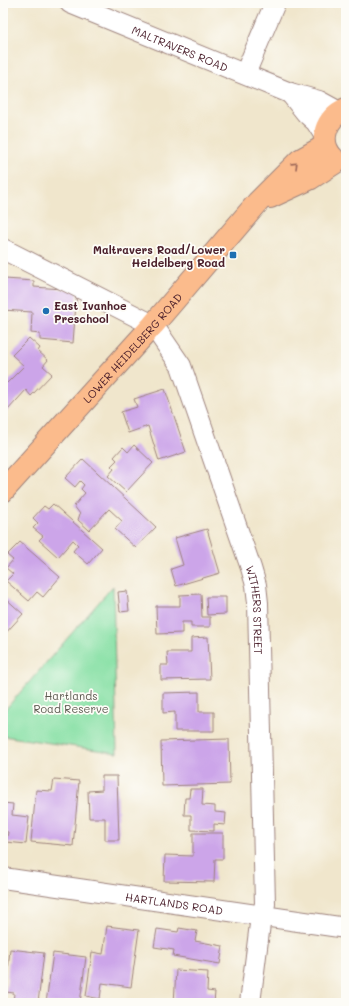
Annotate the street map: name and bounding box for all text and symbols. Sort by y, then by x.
street label: MALTRAVERS ROAD [130,22,230,74]
one-way arrow [290,162,298,170]
place label: Maltravers Road/Lower Heidelberg Road [93,242,225,270]
marker: Maltravers Road/Lower Heidelberg Road [228,250,238,260]
street label: LOWER HEIDELBERG ROAD [79,289,185,406]
place label: East Ivanhoe Preschool [54,298,127,326]
marker: East Ivanhoe Preschool [41,306,51,316]
street label: WITHERS STREET [243,564,267,655]
park label: Hartlands Road Reserve [33,688,109,716]
street label: HARTLANDS ROAD [124,888,224,917]

